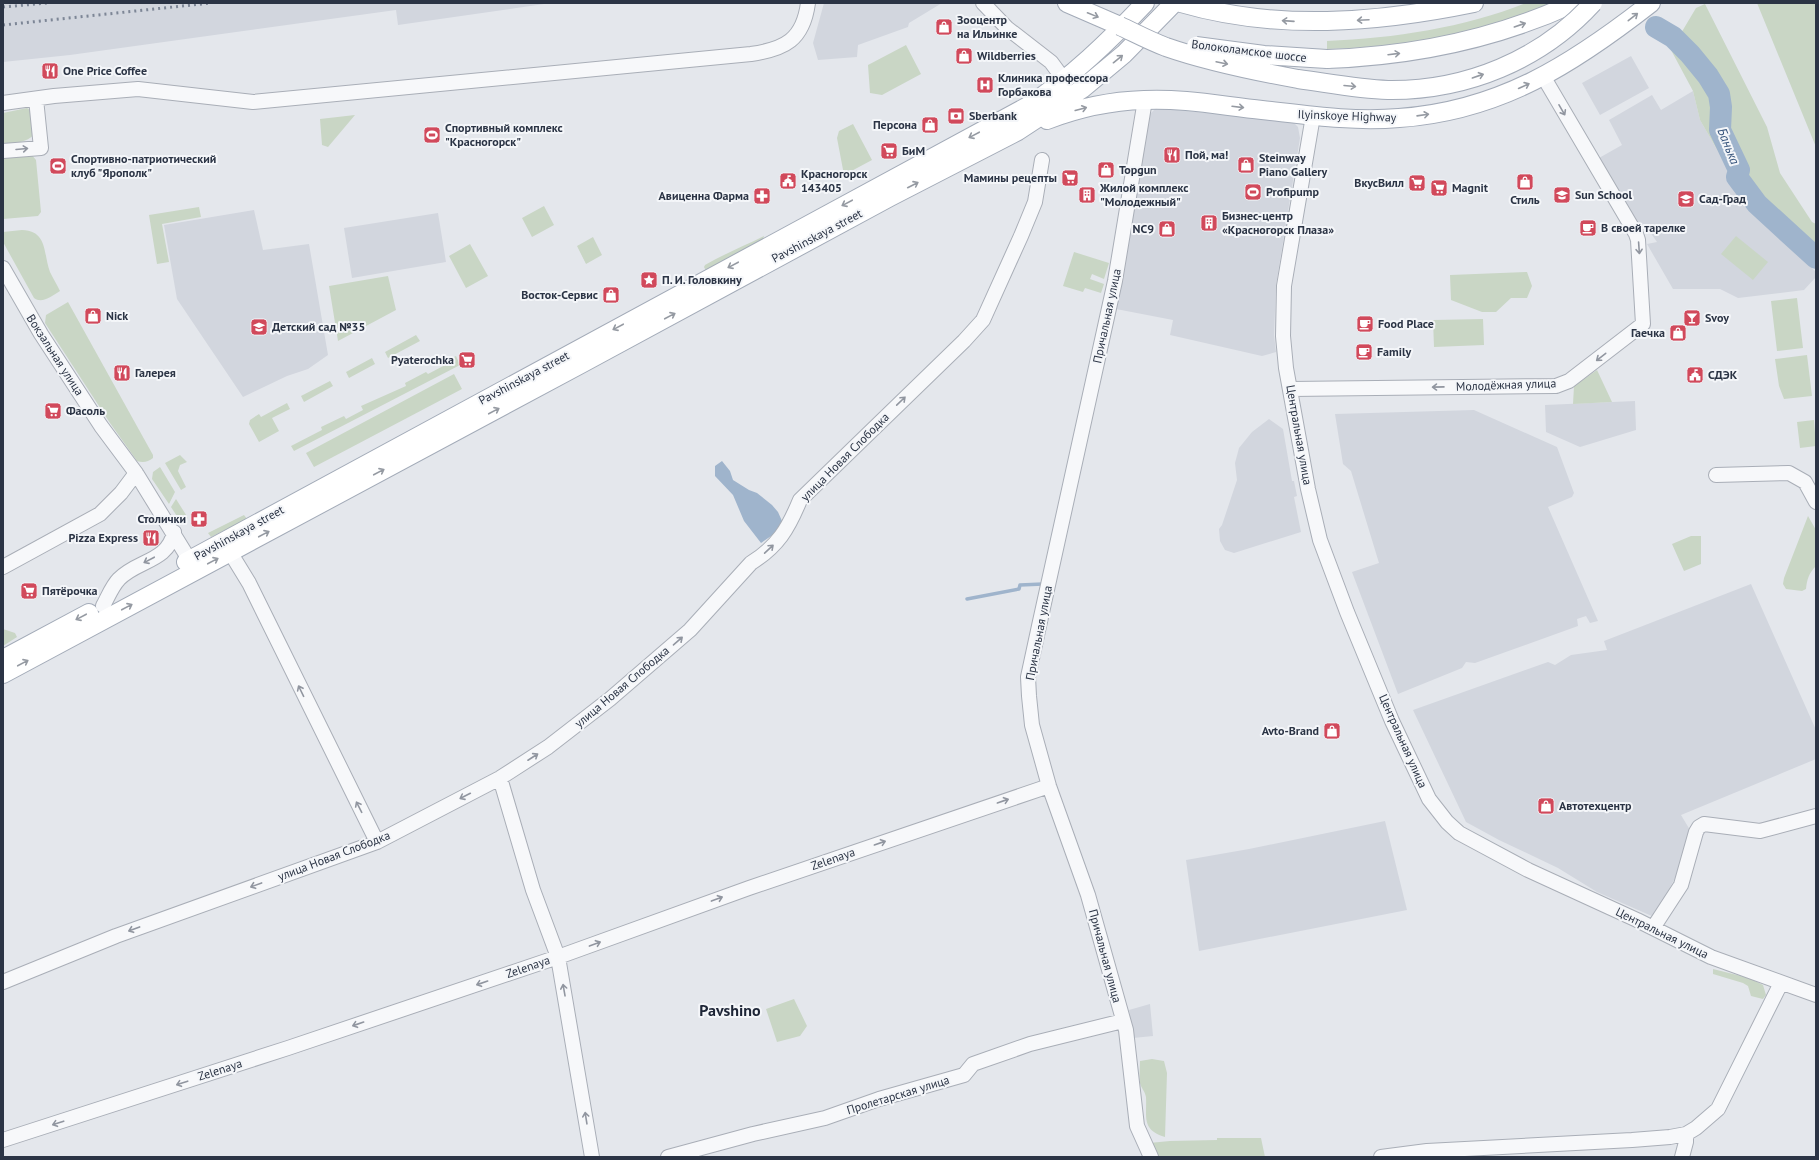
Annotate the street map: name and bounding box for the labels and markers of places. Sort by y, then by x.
place label: Зооцентр на Ильинке [957,12,1017,41]
shop icon: Зооцентр на Ильинке [934,17,954,37]
shop icon: Wildberries [954,46,974,66]
place label: Wildberries [977,48,1036,63]
restaurant icon: One Price Coffee [40,61,60,81]
place label: One Price Coffee [63,63,147,78]
place label: Клиника профессора Горбакова [998,70,1108,99]
hospital icon: Клиника профессора Горбакова [975,75,995,95]
bank icon: Sberbank [946,106,966,126]
place label: Sberbank [969,108,1017,123]
shop icon: Персона [920,115,940,135]
place label: Персона [873,117,917,132]
place label: Спортивный комплекс "Красногорск" [445,120,563,149]
sports icon: Спортивный комплекс "Красногорск" [422,125,442,145]
supermarket icon: БиМ [879,141,899,161]
place label: БиМ [902,143,925,158]
restaurant icon: Пой, ма! [1162,145,1182,165]
place label: Пой, ма! [1185,147,1228,162]
place label: Steinway Piano Gallery [1259,150,1328,179]
place label: Спортивно-патриотический клуб "Ярополк" [71,151,216,180]
shop icon: Steinway Piano Gallery [1236,155,1256,175]
sports icon: Спортивно-патриотический клуб "Ярополк" [48,156,68,176]
shop icon: Topgun [1096,160,1116,180]
place label: Topgun [1119,162,1157,177]
place label: Красногорск 143405 [801,166,867,195]
supermarket icon: Мамины рецепты [1060,168,1080,188]
place label: Мамины рецепты [964,170,1057,185]
public building icon: Красногорск 143405 [778,171,798,191]
shop icon: Стиль [1515,172,1535,192]
supermarket icon: ВкусВилл [1407,173,1427,193]
place label: ВкусВилл [1354,175,1404,190]
supermarket icon: Magnit [1429,178,1449,198]
place label: Жилой комплекс "Молодежный" [1099,180,1189,209]
place label: Magnit [1452,180,1489,195]
sports icon: Profipump [1243,182,1263,202]
place label: Profipump [1266,184,1319,199]
building icon: Жилой комплекс "Молодежный" [1077,185,1097,205]
school or university icon: Sun School [1552,185,1572,205]
pharmacy icon: Авиценна Фарма [752,186,772,206]
place label: Sun School [1575,187,1632,202]
place label: Авиценна Фарма [659,188,749,203]
school or university icon: Сад-Град [1676,189,1696,209]
place label: Сад-Град [1699,191,1746,206]
place label: Стиль [1510,192,1540,207]
place label: Бизнес-центр «Красногорск Плаза» [1222,208,1334,237]
building icon: Бизнес-центр «Красногорск Плаза» [1199,213,1219,233]
cafe icon: В своей тарелке [1578,218,1598,238]
shop icon: NC9 [1157,219,1177,239]
place label: В своей тарелке [1601,220,1686,235]
place label: NC9 [1133,221,1154,236]
place icon: П. И. Головкину [639,270,659,290]
place label: П. И. Головкину [662,272,742,287]
shop icon: Восток-Сервис [601,285,621,305]
place label: Восток-Сервис [521,287,598,302]
shop icon: Nick [83,306,103,326]
place label: Nick [106,308,128,323]
bar icon: Svoy [1682,308,1702,328]
place label: Svoy [1705,310,1729,325]
cafe icon: Food Place [1355,314,1375,334]
place label: Food Place [1378,316,1434,331]
school or university icon: Детский сад №35 [249,317,269,337]
place label: Детский сад №35 [272,319,365,334]
shop icon: Гаечка [1668,323,1688,343]
place label: Гаечка [1631,325,1665,340]
cafe icon: Family [1354,342,1374,362]
place label: Family [1377,344,1411,359]
supermarket icon: Pyaterochka [457,350,477,370]
place label: Pyaterochka [391,352,454,367]
restaurant icon: Галерея [112,363,132,383]
place label: Галерея [135,365,176,380]
public building icon: СДЭК [1685,365,1705,385]
place label: СДЭК [1708,367,1738,382]
supermarket icon: Фасоль [43,401,63,421]
place label: Фасоль [66,403,105,418]
pharmacy icon: Столички [189,509,209,529]
place label: Столички [138,511,186,526]
restaurant icon: Pizza Express [141,528,161,548]
place label: Pizza Express [68,530,138,545]
supermarket icon: Пятёрочка [19,581,39,601]
place label: Пятёрочка [42,583,98,598]
shop icon: Avto-Brand [1322,721,1342,741]
place label: Avto-Brand [1262,723,1319,738]
shop icon: Автотехцентр [1536,796,1556,816]
place label: Автотехцентр [1559,798,1632,813]

